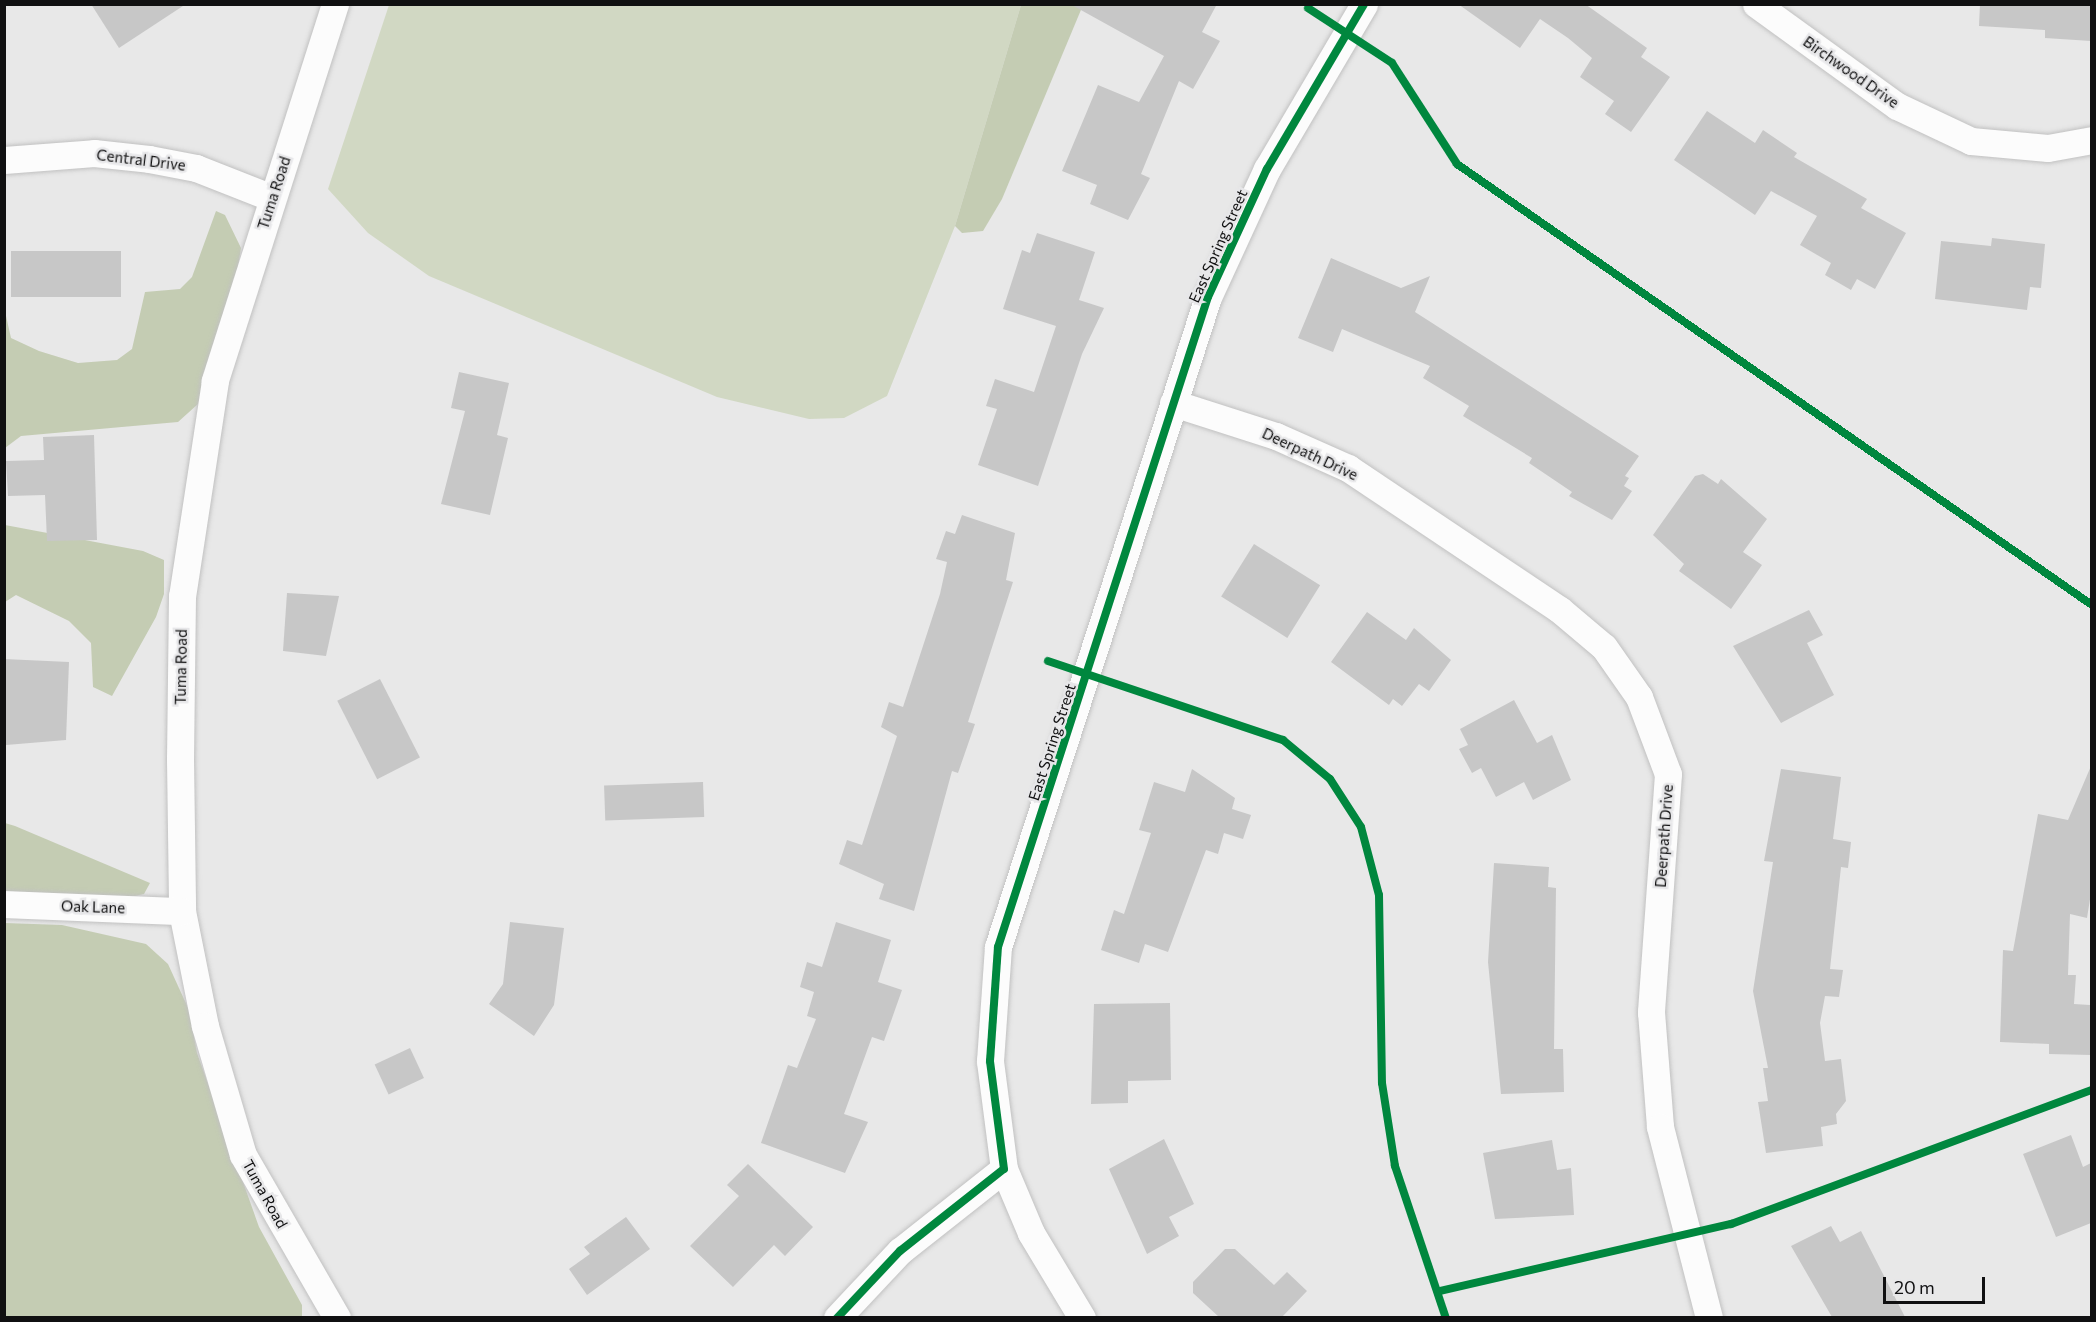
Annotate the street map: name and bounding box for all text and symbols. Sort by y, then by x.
street label: Birchwood Drive [1800,32,1902,112]
street label: Central Drive [95,146,187,174]
street label: Tuma Road [254,154,294,232]
street label: East Spring Street [1185,187,1251,305]
street label: Deerpath Drive [1259,424,1361,484]
street label: Tuma Road [171,629,191,705]
street label: East Spring Street [1025,681,1079,803]
street label: Deerpath Drive [1651,784,1677,888]
street label: Oak Lane [61,897,125,917]
street label: Tuma Road [239,1157,291,1231]
scale bar [1886,1265,1988,1303]
text: 20 m [1894,1276,1935,1298]

